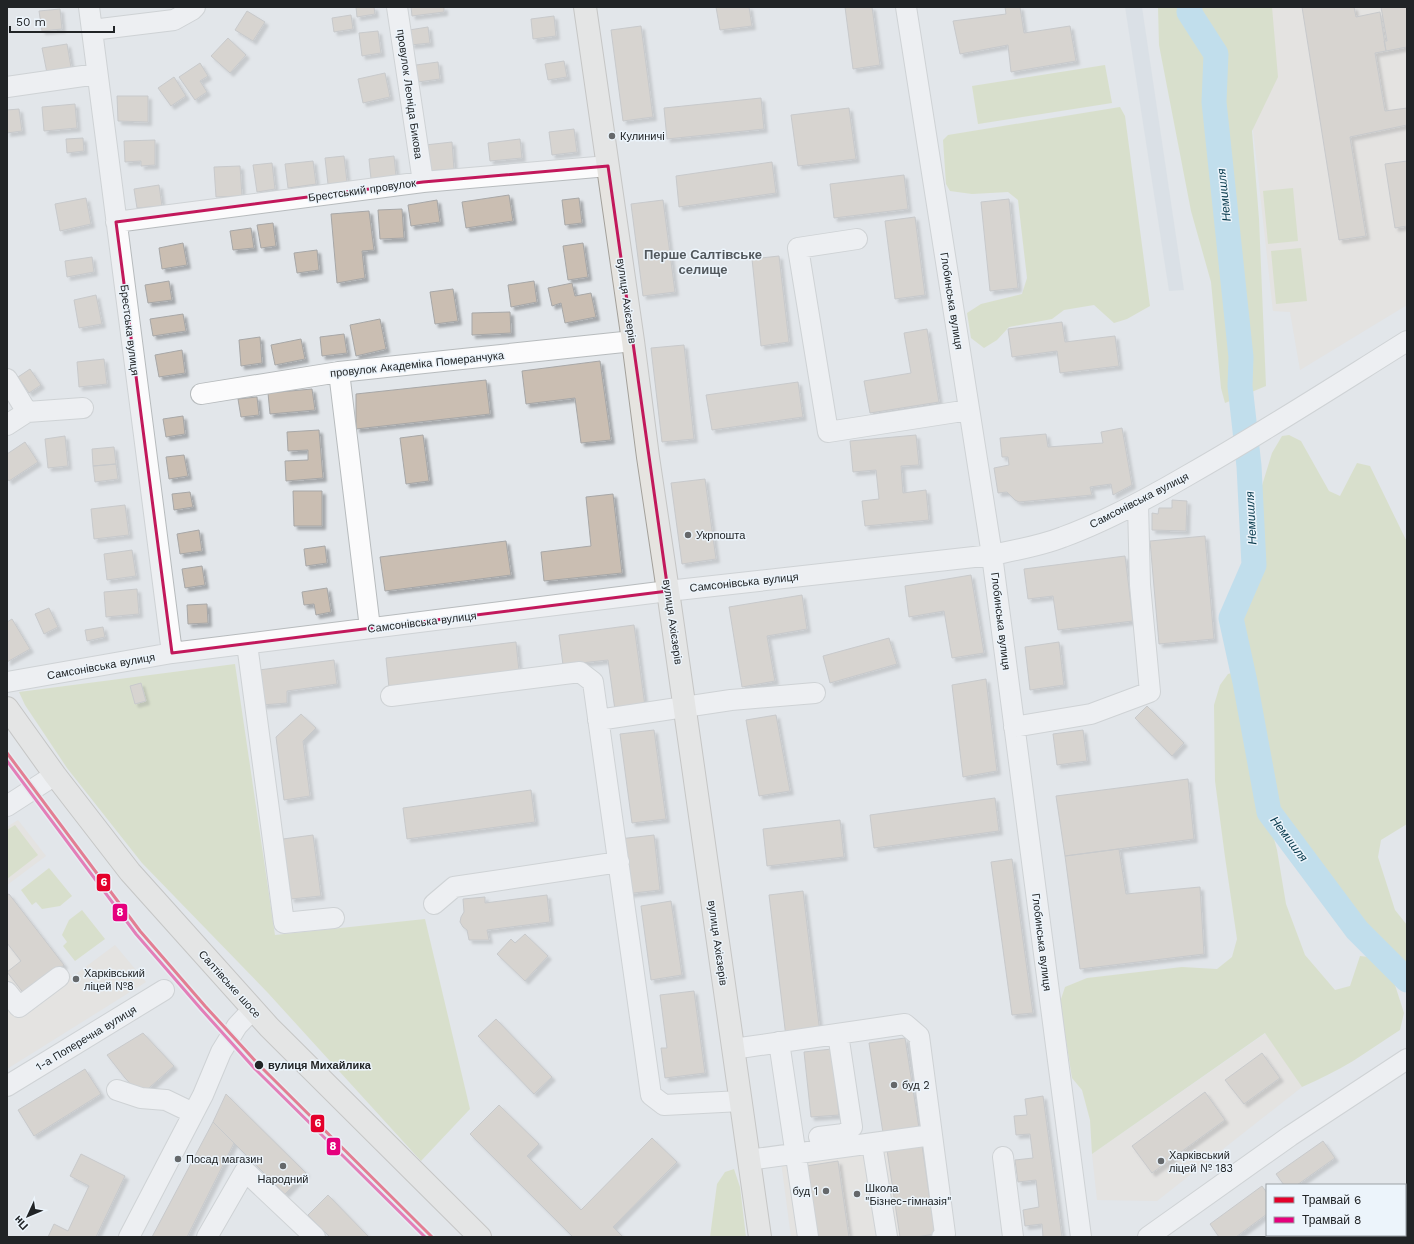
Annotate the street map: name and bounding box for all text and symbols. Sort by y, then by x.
scale bar [10,8,114,34]
text: 50 m [16,15,46,29]
street label: провулок Леоніда Бикова [394,28,425,161]
place label: Кулиничі [620,130,665,143]
marker: Кулиничі [607,131,617,141]
water label: Немишля [1214,167,1234,222]
street label: Брестський провулок [307,176,417,204]
district label: Перше Салтівське селище [644,247,762,277]
street label: Глобинська вулиця [937,251,966,351]
street label: вулиця Ахієзерів [614,258,639,345]
street label: Брестська вулиця [117,284,142,376]
street label: провулок Академіка Померанчука [330,349,505,380]
street label: Самсонівська вулиця [1087,470,1191,531]
water label: Немишля [1243,490,1259,545]
place label: Укрпошта [696,529,746,542]
marker: Укрпошта [683,530,693,540]
street label: Самсонівська вулиця [689,570,799,595]
street label: Глобинська вулиця [988,571,1013,671]
street label: вулиця Ахієзерів [660,579,685,666]
street label: Самсонівська вулиця [367,609,477,636]
street label: Самсонівська вулиця [46,651,156,682]
water label: Немишля [1267,814,1311,865]
line badge: 6 [96,873,111,892]
text: 6 [101,876,108,889]
street label: Глобинська вулиця [1029,892,1054,992]
street label: вулиця Ахієзерів [705,900,730,987]
line badge: 8 [112,903,128,922]
text: 8 [117,906,124,919]
street label: Салтівське шосе [196,948,263,1021]
place label: Харківський ліцей №8 [84,967,145,993]
marker: Харківський ліцей №8 [71,974,81,984]
street label: 1-а Поперечна вулиця [34,1003,139,1074]
marker: вулиця Михайлика [253,1059,265,1071]
place label: вулиця Михайлика [268,1059,372,1072]
place label: буд 2 [902,1079,930,1092]
marker: буд 2 [889,1080,899,1090]
line badge: 6 [310,1114,325,1133]
text: 6 [315,1117,322,1130]
line badge: 8 [326,1137,341,1156]
text: 8 [330,1140,337,1153]
place label: Харківський ліцей № 183 [1169,1149,1233,1175]
place label: Посад магазин [186,1153,263,1166]
marker: Посад магазин [173,1154,183,1164]
marker: Харківський ліцей № 183 [1156,1156,1166,1166]
marker: Народний [278,1161,288,1171]
place label: Народний [258,1173,308,1186]
place label: Школа "Бізнес-гімназія" [865,1182,951,1208]
legend [1266,1184,1406,1236]
place label: буд 1 [793,1185,818,1198]
marker: буд 1 [821,1186,831,1196]
marker: Школа "Бізнес-гімназія" [852,1189,862,1199]
text: Трамвай 6 [1302,1193,1361,1207]
north arrow [8,1196,48,1236]
text: Пн [11,1213,31,1232]
text: Трамвай 8 [1302,1213,1361,1227]

